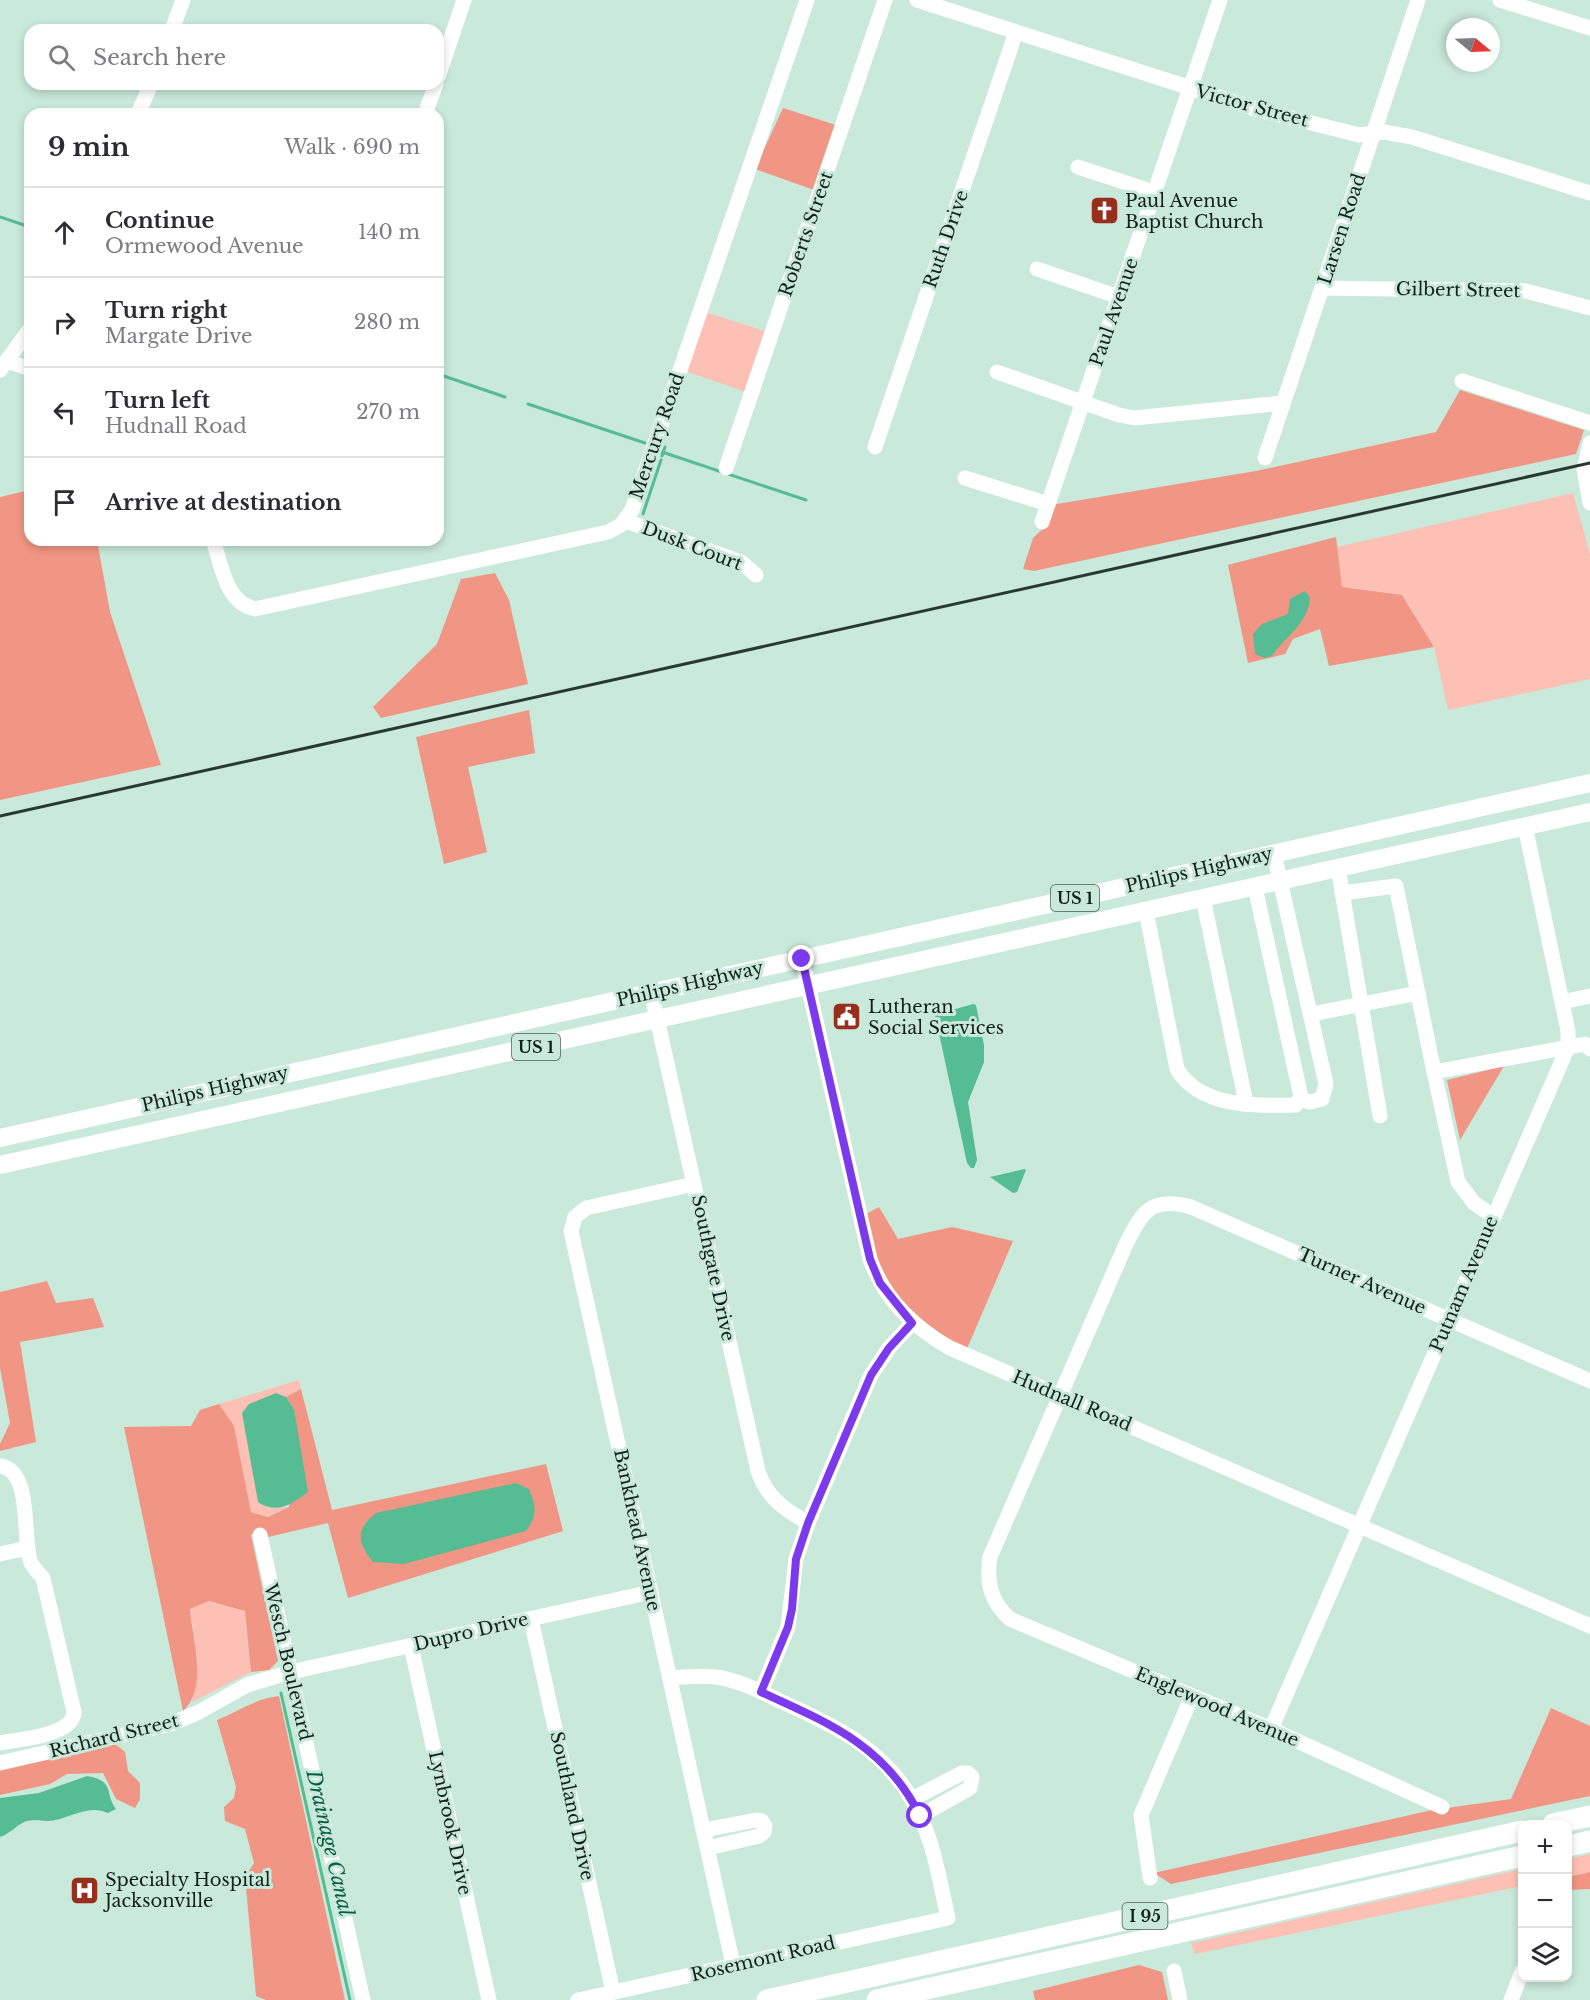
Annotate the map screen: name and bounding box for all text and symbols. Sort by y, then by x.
north arrow [1446,18,1500,72]
search box [24,24,444,90]
icon: search [45,41,78,74]
text: Search here [93,44,226,71]
street label: Victor Street [1192,80,1311,132]
text: 9 min [48,131,129,163]
text: Walk · 690 m [284,135,420,159]
street label: Roberts Street [774,168,838,299]
street label: Larsen Road [1314,171,1370,287]
street label: Ruth Drive [919,187,973,291]
place label: Paul Avenue Baptist Church [1125,190,1263,233]
church icon: Paul Avenue Baptist Church [1088,195,1120,227]
text: Continue [105,207,214,234]
icon: ahead [48,216,81,249]
text: 140 m [358,220,420,244]
text: Ormewood Avenue [105,234,304,258]
street label: Paul Avenue [1085,255,1143,369]
street label: Gilbert Street [1396,278,1521,302]
text: Turn right [105,297,227,324]
icon: right [48,306,81,339]
text: 280 m [354,310,420,334]
text: Margate Drive [105,324,252,348]
street label: Mercury Road [625,370,689,502]
text: Turn left [105,387,210,414]
icon: left [48,396,81,429]
text: 270 m [356,400,420,424]
text: Hudnall Road [105,414,247,438]
icon: arrive [48,486,81,519]
text: Arrive at destination [105,489,342,516]
street label: Dusk Court [639,517,746,575]
street label: Philips Highway [1123,842,1275,898]
road number: US 1 [1051,885,1099,911]
route end [788,945,814,971]
street label: Philips Highway [614,956,766,1012]
place label: Lutheran Social Services [868,996,1004,1039]
public building icon: Lutheran Social Services [831,1001,863,1033]
road number: US 1 [512,1034,560,1060]
street label: Philips Highway [139,1061,291,1117]
street label: Southgate Drive [687,1193,739,1343]
street label: Putnam Avenue [1425,1213,1503,1355]
street label: Turner Avenue [1295,1243,1429,1319]
street label: Hudnall Road [1009,1366,1135,1436]
street label: Bankhead Avenue [609,1447,665,1613]
street label: Wesch Boulevard [259,1580,317,1743]
street label: Dupro Drive [412,1608,530,1656]
street label: Englewood Avenue [1132,1663,1302,1751]
street label: Richard Street [47,1709,181,1763]
street label: Southland Drive [545,1730,599,1882]
street label: Lynbrook Drive [424,1749,476,1897]
water label: Drainage Canal [301,1766,359,1919]
route start [906,1802,932,1828]
map controls [1518,1820,1572,1982]
button: + [1518,1820,1572,1874]
place label: Specialty Hospital Jacksonville [103,1869,271,1912]
hospital icon: Specialty Hospital Jacksonville [68,1874,100,1906]
button: − [1518,1874,1572,1928]
road number: I 95 [1122,1903,1168,1929]
button: layers [1518,1928,1572,1982]
street label: Rosemont Road [689,1932,837,1986]

